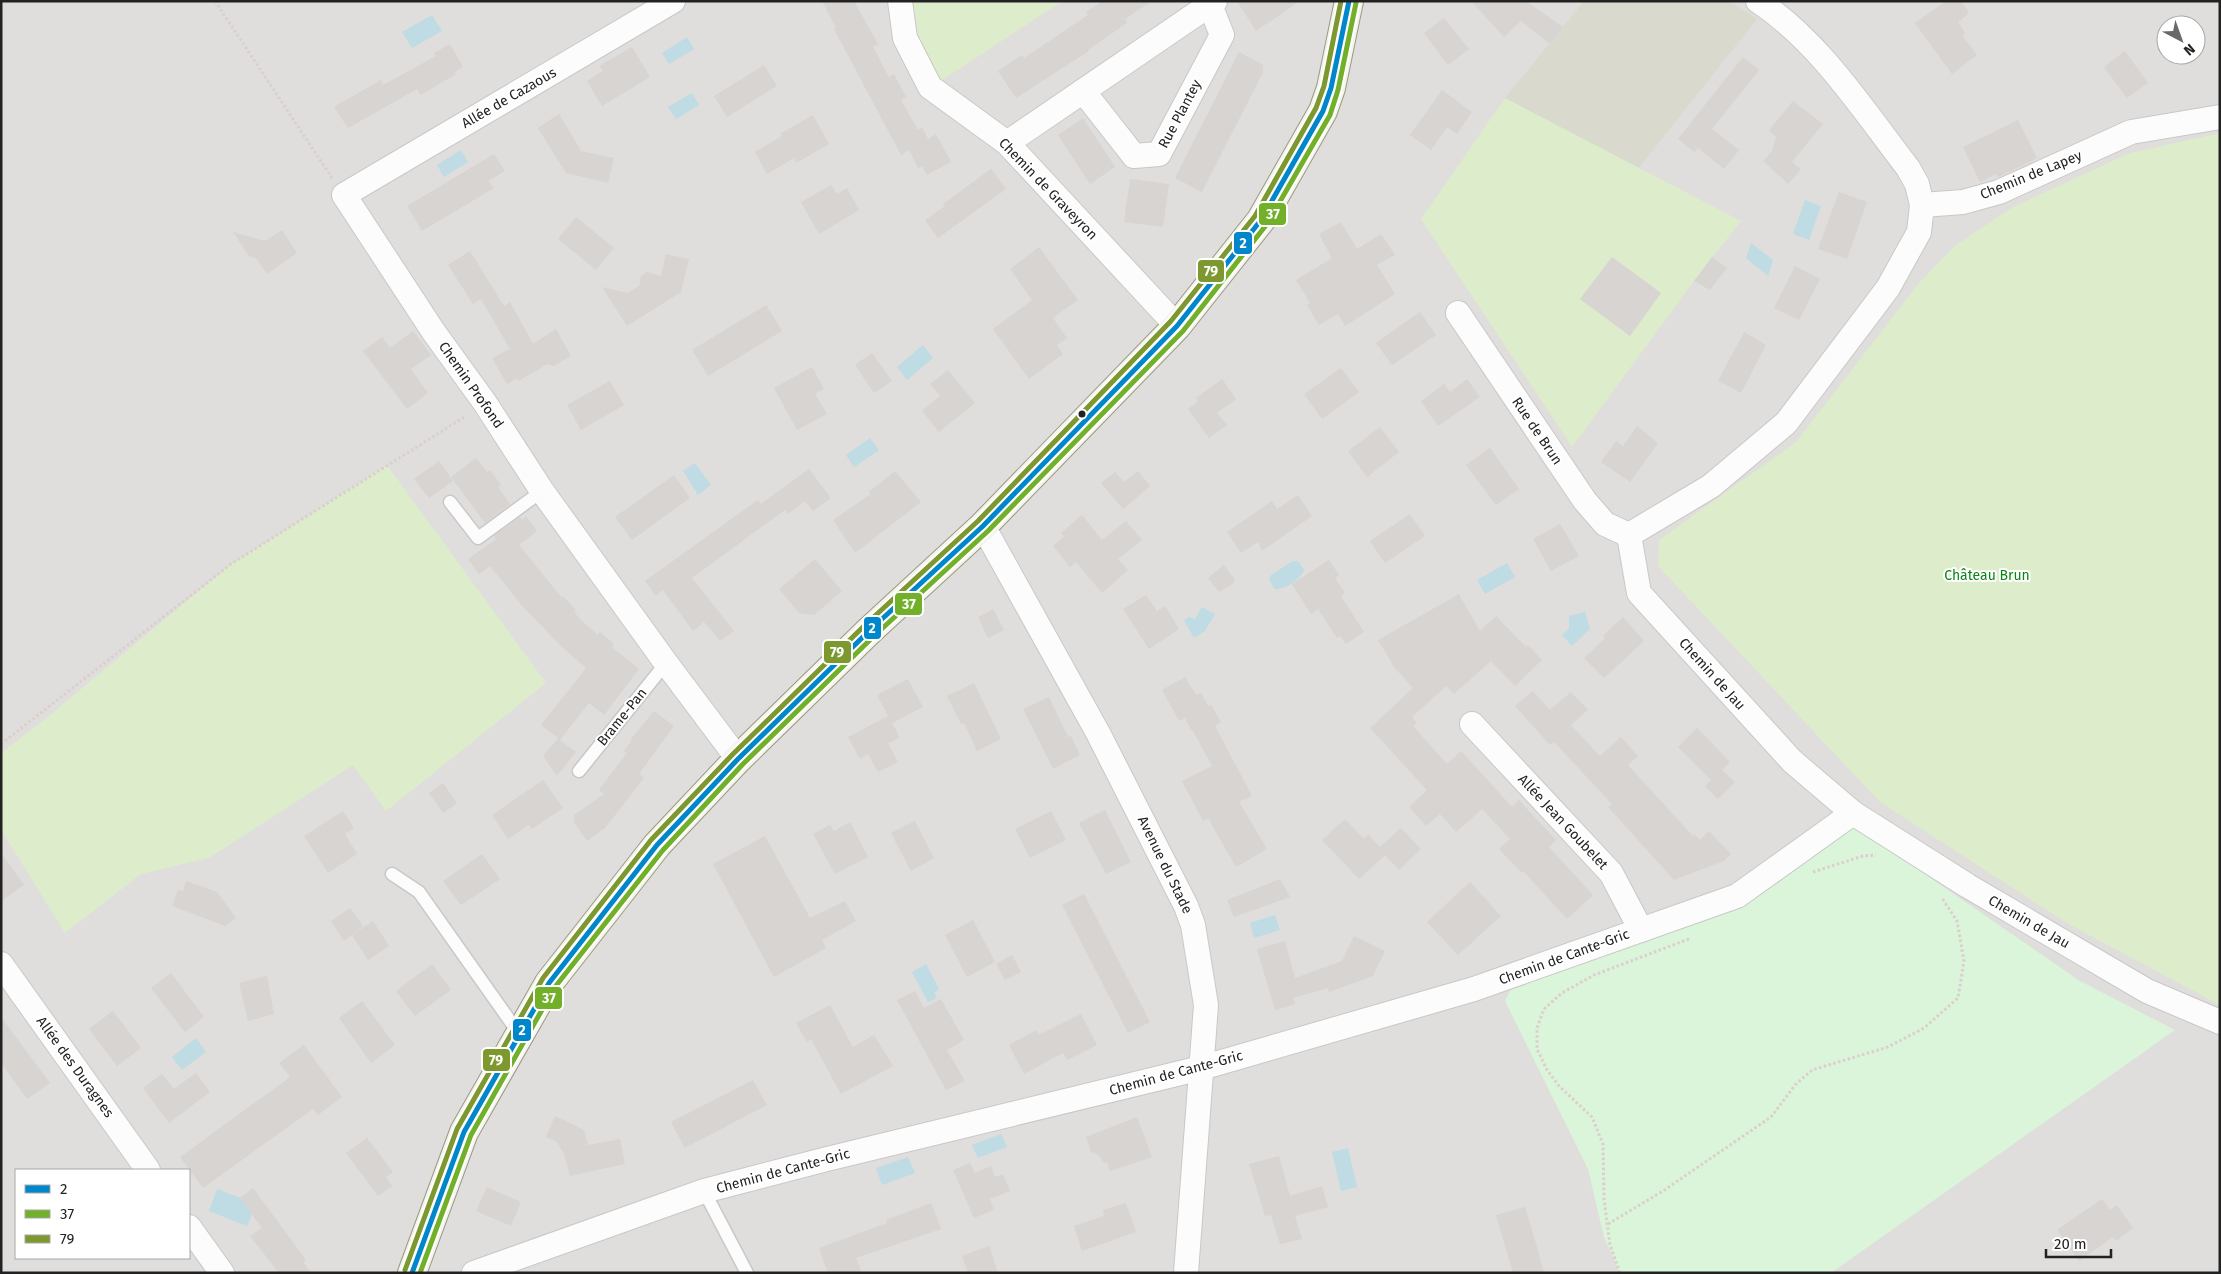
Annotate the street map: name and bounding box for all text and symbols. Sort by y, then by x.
north arrow [2156,15,2206,65]
text: N [2180,40,2198,59]
street label: Allée de Cazaous [459,64,560,132]
street label: Rue Plantey [1155,77,1205,151]
street label: Chemin de Graveyron [995,135,1101,243]
street label: Chemin de Lapey [1978,147,2085,203]
line badge: 37 [1258,202,1287,226]
text: 37 [1265,206,1280,223]
line badge: 2 [1233,231,1253,255]
text: 2 [1239,235,1247,252]
line badge: 79 [1197,259,1225,283]
text: 79 [1204,263,1218,280]
street label: Chemin Profond [435,338,507,432]
street label: Rue de Brun [1508,394,1566,468]
unlabelled marker [1077,409,1087,419]
park label: Château Brun [1944,567,2030,584]
line badge: 37 [894,592,923,616]
text: 37 [901,596,916,613]
line badge: 2 [863,616,882,640]
text: 2 [868,620,876,637]
street label: Chemin de Jau [1675,634,1749,714]
line badge: 79 [823,640,852,664]
text: 79 [830,644,844,661]
street label: Brame-Pan [594,685,650,749]
street label: Allée Jean Goubelet [1514,771,1612,874]
street label: Avenue du Stade [1134,813,1196,917]
street label: Chemin de Jau [1985,892,2073,952]
street label: Chemin de Cante-Gric [1496,925,1632,989]
line badge: 37 [534,986,563,1010]
text: 37 [541,990,556,1007]
street label: Allée des Duragnes [33,1013,118,1121]
line badge: 2 [512,1018,532,1042]
text: 2 [518,1022,526,1039]
street label: Chemin de Cante-Gric [1107,1047,1245,1099]
line badge: 79 [482,1048,511,1072]
text: 79 [489,1052,503,1069]
street label: Chemin de Cante-Gric [714,1145,852,1197]
legend [15,1169,190,1259]
text: 2 [60,1180,67,1198]
text: 37 [60,1205,74,1223]
scale bar [2046,1226,2111,1258]
text: 79 [60,1230,74,1248]
text: 20 m [2054,1235,2087,1253]

